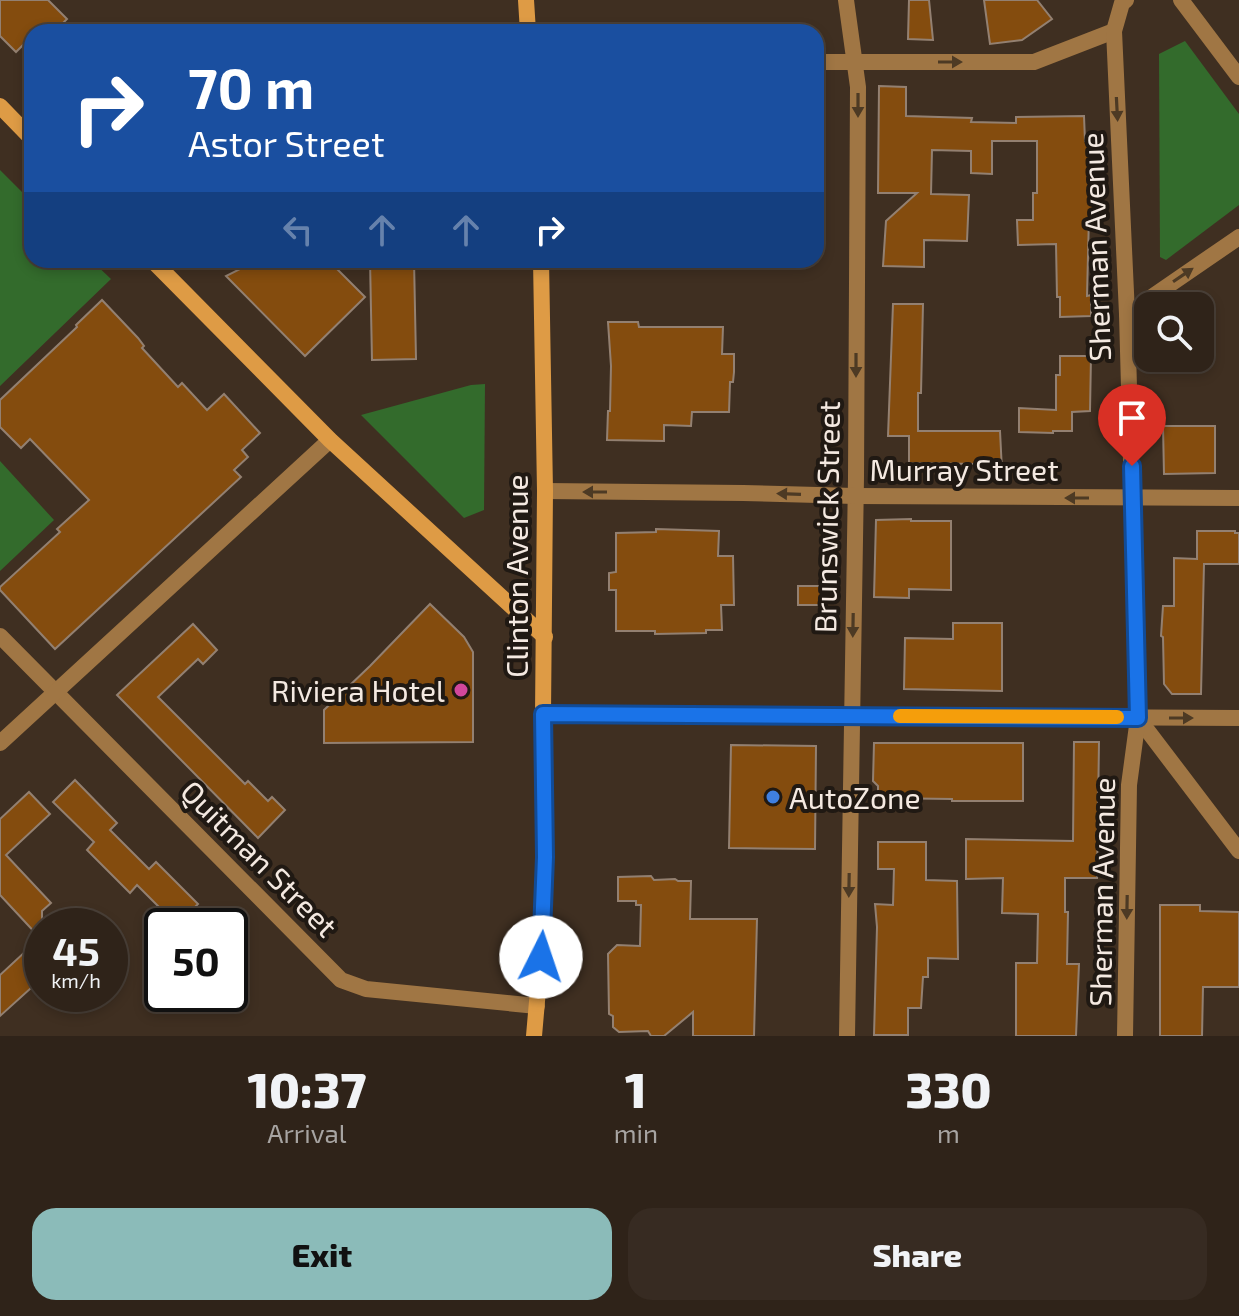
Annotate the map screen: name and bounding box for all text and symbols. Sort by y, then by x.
text: 70 m [188,53,314,120]
icon: right [56,56,160,160]
one-way arrow [938,56,963,68]
one-way arrow [852,93,864,118]
one-way arrow [1111,97,1124,122]
text: Astor Street [188,121,385,164]
street label: Sherman Avenue [1073,132,1117,362]
icon: left [276,208,320,252]
icon: ahead [360,208,404,252]
icon: ahead [444,208,488,252]
icon: right [528,208,572,252]
one-way arrow [1172,268,1193,283]
map controls [1134,292,1214,372]
button: search [1134,292,1214,372]
one-way arrow [850,353,863,378]
pin [1098,384,1166,466]
icon: arrive [1110,396,1154,440]
street label: Brunswick Street [806,401,846,633]
street label: Murray Street [869,451,1059,487]
street label: Clinton Avenue [498,474,534,678]
one-way arrow [582,485,607,498]
one-way arrow [776,488,801,501]
one-way arrow [1064,492,1089,504]
one-way arrow [847,613,859,638]
place label: Riviera Hotel [271,672,445,708]
marker: Riviera Hotel [452,681,470,699]
one-way arrow [1169,712,1194,724]
street label: Quitman Street [174,772,346,944]
street label: Sherman Avenue [1081,777,1121,1007]
place label: AutoZone [789,779,921,815]
marker: AutoZone [764,788,782,806]
one-way arrow [843,873,855,898]
one-way arrow [1121,895,1133,920]
speed limit sign: 50 [144,908,248,1012]
position arrow [499,915,583,999]
text: 45 [52,926,100,974]
text: km/h [51,968,101,992]
text: 10:37 [247,1060,366,1118]
text: 1 [625,1060,647,1118]
text: 330 [905,1060,992,1118]
text: Arrival [267,1117,346,1148]
text: min [614,1117,658,1148]
text: m [937,1117,960,1148]
button: Exit [32,1208,612,1300]
button: Share [628,1208,1207,1300]

